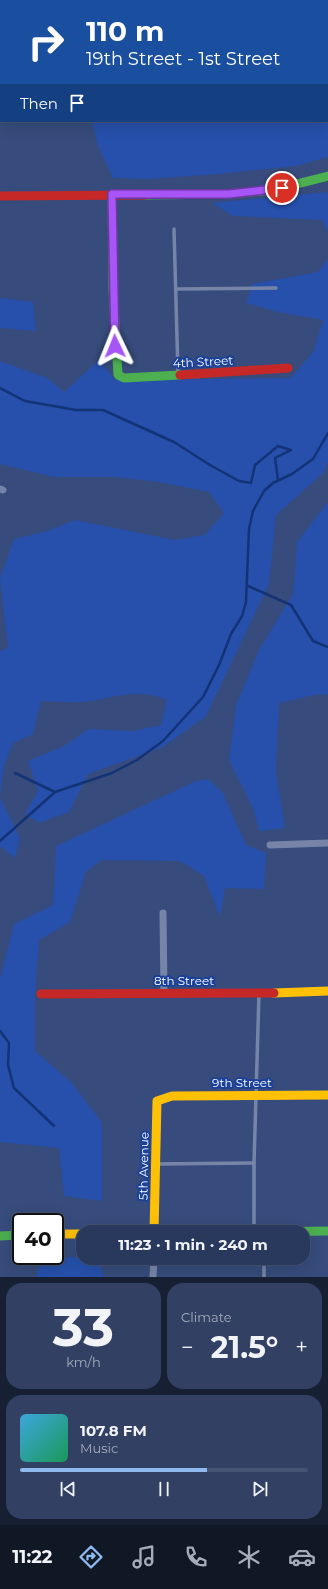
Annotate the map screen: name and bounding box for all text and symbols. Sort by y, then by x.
text: 110 m [86,14,164,48]
icon: right [20,16,72,68]
text: 19th Street - 1st Street [86,48,280,70]
icon: arrive [66,92,88,114]
text: Then [20,94,58,113]
pin [265,171,299,205]
icon: arrive [271,177,293,199]
position arrow [94,325,136,367]
street label: 4th Street [172,352,234,371]
street label: 8th Street [154,973,214,988]
street label: 9th Street [212,1075,272,1090]
street label: 5th Avenue [135,1132,152,1200]
speed limit sign: 40 [12,1213,64,1265]
text: 11:23 · 1 min · 240 m [118,1235,268,1254]
text: 33 [53,1296,114,1359]
text: Climate [181,1309,232,1325]
text: 21.5° [211,1329,278,1366]
text: − [181,1334,194,1361]
text: + [295,1334,308,1361]
text: km/h [66,1354,101,1370]
text: 107.8 FM [80,1421,147,1440]
text: Music [80,1440,118,1456]
icon: previous [57,1478,79,1500]
icon: pause [153,1478,175,1500]
icon: next [249,1478,271,1500]
icon: directions [77,1543,105,1571]
icon: music [130,1543,158,1571]
icon: phone [182,1543,210,1571]
icon: climate [235,1543,263,1571]
icon: car [288,1543,316,1571]
text: 11:22 [12,1546,52,1568]

